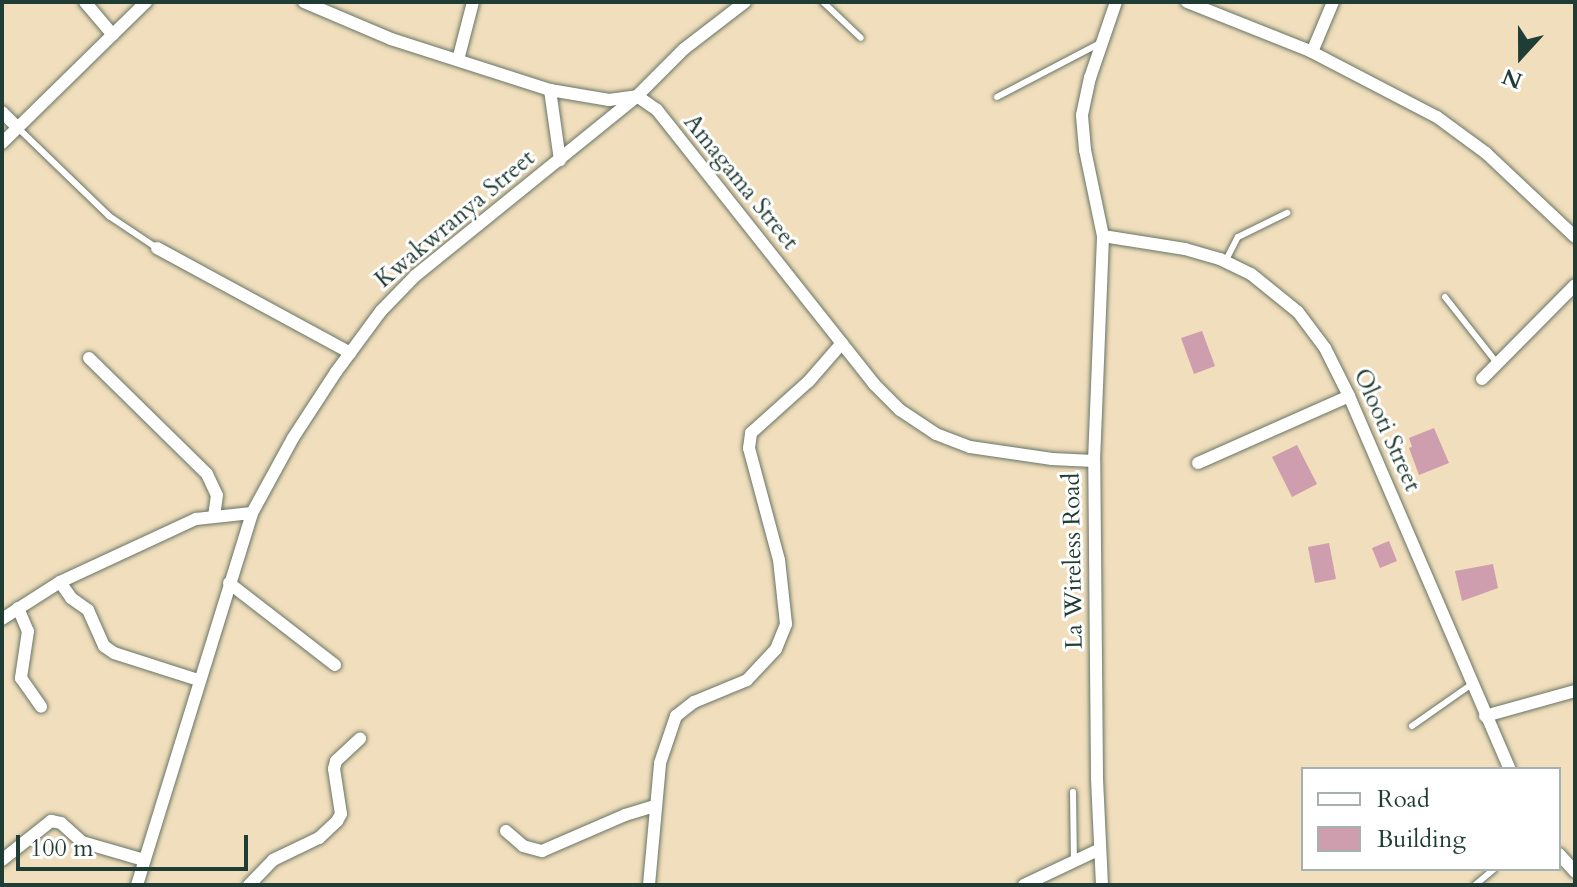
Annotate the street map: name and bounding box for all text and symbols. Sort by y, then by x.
north arrow [1481,16,1561,96]
text: N [1498,61,1527,96]
street label: Amagama Street [677,108,805,256]
street label: Kwakwranya Street [369,144,541,294]
street label: Olooti Street [1347,364,1427,496]
street label: La Wireless Road [1057,473,1089,649]
legend [1301,767,1561,871]
text: Road [1377,783,1430,816]
scale bar [20,819,252,869]
text: Building [1377,823,1466,856]
text: 100 m [30,832,94,865]

